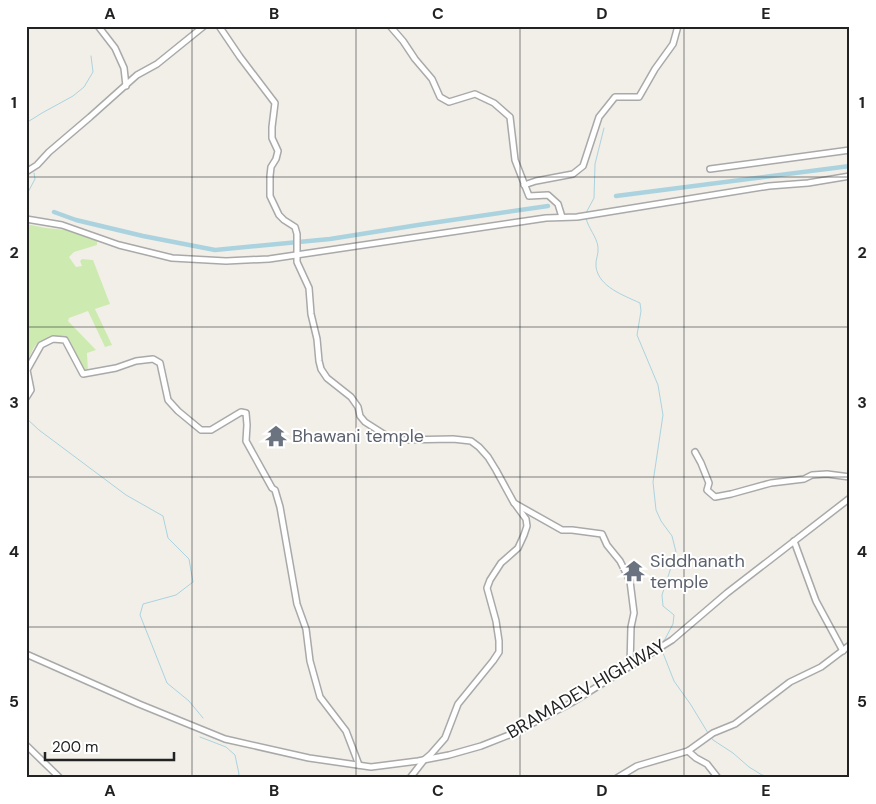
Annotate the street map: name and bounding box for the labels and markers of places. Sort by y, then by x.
temple icon: Bhawani temple [263,423,289,449]
place label: Bhawani temple [292,424,424,448]
place label: Siddhanath temple [650,549,745,594]
temple icon: Siddhanath temple [621,558,647,584]

